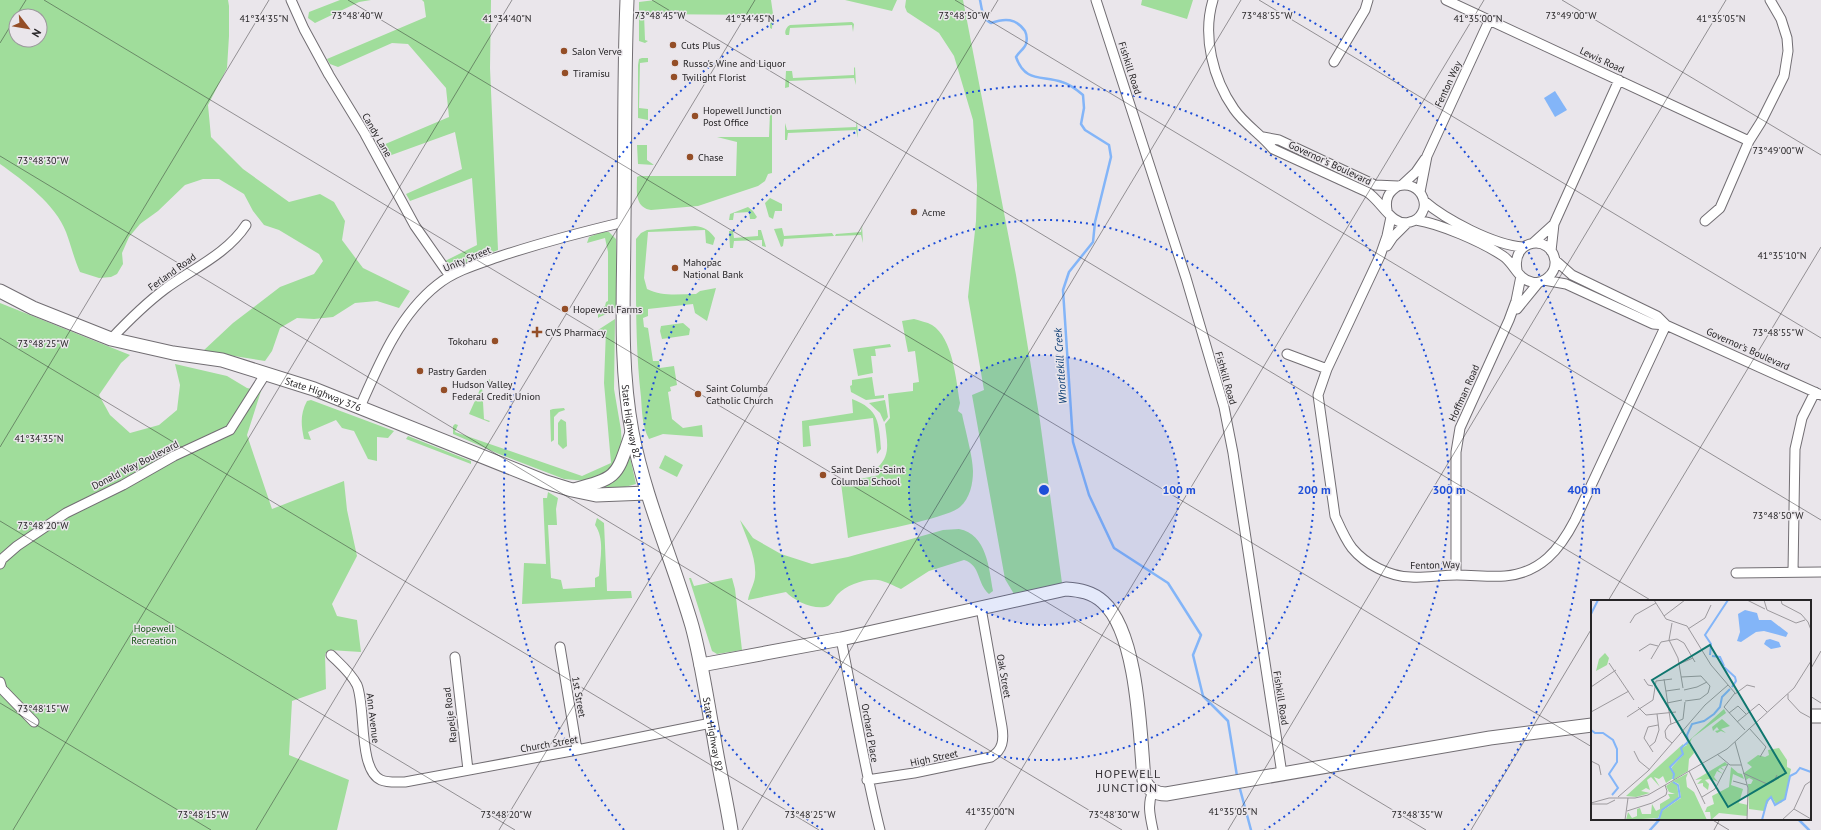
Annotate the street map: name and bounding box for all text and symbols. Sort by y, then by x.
north arrow [8,8,48,48]
text: 73°48'40"W [331,9,383,22]
text: 73°48'45"W [634,9,686,22]
text: 73°48'50"W [938,9,990,22]
text: 73°48'55"W [1241,9,1293,22]
text: 73°49'00"W [1545,9,1597,22]
text: 41°34'35"N [239,12,289,25]
text: 41°34'40"N [482,12,532,25]
text: 41°34'45"N [725,12,775,25]
text: 41°35'00"N [1453,12,1503,25]
text: 41°35'05"N [1696,12,1746,25]
text: N [29,26,44,40]
place label: Cuts Plus [681,39,720,52]
marker: Cuts Plus [668,40,678,50]
street label: Fishkill Road [1115,40,1145,96]
street label: Lewis Road [1578,44,1626,76]
place label: Salon Verve [572,45,622,58]
marker: Salon Verve [559,46,569,56]
place label: Russo's Wine and Liquor [683,57,786,70]
marker: Russo's Wine and Liquor [670,58,680,68]
street label: Fenton Way [1432,58,1465,109]
place label: Tiramisu [573,67,610,80]
marker: Tiramisu [560,68,570,78]
place label: Twilight Florist [682,71,747,84]
marker: Twilight Florist [669,72,679,82]
place label: Hopewell Junction Post Office [703,104,781,129]
street label: Candy Lane [359,111,395,159]
marker: Hopewell Junction Post Office [690,111,700,121]
street label: Governor's Boulevard [1286,138,1374,188]
text: 73°49'00"W [1752,144,1804,157]
place label: Chase [698,151,723,164]
marker: Chase [685,152,695,162]
text: 73°48'30"W [17,154,69,167]
place label: Acme [922,206,945,219]
marker: Acme [909,207,919,217]
street label: Unity Street [441,243,493,275]
text: 41°35'10"N [1757,249,1807,262]
street label: Ferland Road [145,250,199,294]
place label: Mahopac National Bank [683,256,743,281]
marker: Mahopac National Bank [670,263,680,273]
place label: Hopewell Farms [573,303,642,316]
marker: Hopewell Farms [560,304,570,314]
street label: Governor's Boulevard [1704,325,1792,373]
place label: CVS Pharmacy [545,326,606,339]
text: 73°48'55"W [1752,326,1804,339]
marker: CVS Pharmacy [532,327,542,337]
water label: Whortlekill Creek [1050,327,1070,404]
place label: Tokoharu [448,335,487,348]
marker: Tokoharu [490,336,500,346]
text: 73°48'25"W [17,337,69,350]
street label: Fishkill Road [1212,350,1240,406]
street label: Hoffman Road [1446,363,1482,423]
place label: Pastry Garden [428,365,487,378]
marker: Pastry Garden [415,366,425,376]
street label: State Highway 376 [284,374,364,414]
place label: Hudson Valley Federal Credit Union [452,378,540,403]
place label: Saint Columba Catholic Church [706,382,773,407]
street label: State Highway 82 [619,384,644,460]
marker: Hudson Valley Federal Credit Union [439,385,449,395]
marker: Saint Columba Catholic Church [693,389,703,399]
text: 41°34'35"N [14,432,64,445]
street label: Donald Way Boulevard [89,437,181,493]
place label: Saint Denis-Saint Columba School [831,463,905,488]
marker: Saint Denis-Saint Columba School [818,470,828,480]
text: 100 m [1162,482,1196,497]
text: 200 m [1297,482,1331,497]
text: 300 m [1432,482,1466,497]
text: 400 m [1567,482,1601,497]
centre of rings [1037,483,1051,497]
text: 73°48'50"W [1752,509,1804,522]
text: 73°48'20"W [17,519,69,532]
street label: Fenton Way [1410,558,1460,572]
inset map [1591,600,1811,820]
park label: Hopewell Recreation [131,622,177,647]
street label: Oak Street [994,653,1014,700]
street label: Fishkill Road [1270,670,1292,726]
street label: 1st Street [569,676,589,719]
street label: Rapelje Road [440,687,460,743]
street label: Ann Avenue [363,692,383,744]
street label: State Highway 82 [700,696,726,772]
text: 73°48'15"W [17,702,69,715]
street label: Orchard Place [858,703,882,763]
street label: Church Street [519,732,579,755]
street label: High Street [909,746,960,769]
district label: HOPEWELL JUNCTION [1095,766,1161,795]
text: 41°35'00"N [965,805,1015,818]
text: 41°35'05"N [1208,805,1258,818]
text: 73°48'15"W [177,808,229,821]
text: 73°48'20"W [480,808,532,821]
text: 73°48'25"W [784,808,836,821]
text: 73°48'30"W [1088,808,1140,821]
text: 73°48'35"W [1391,808,1443,821]

